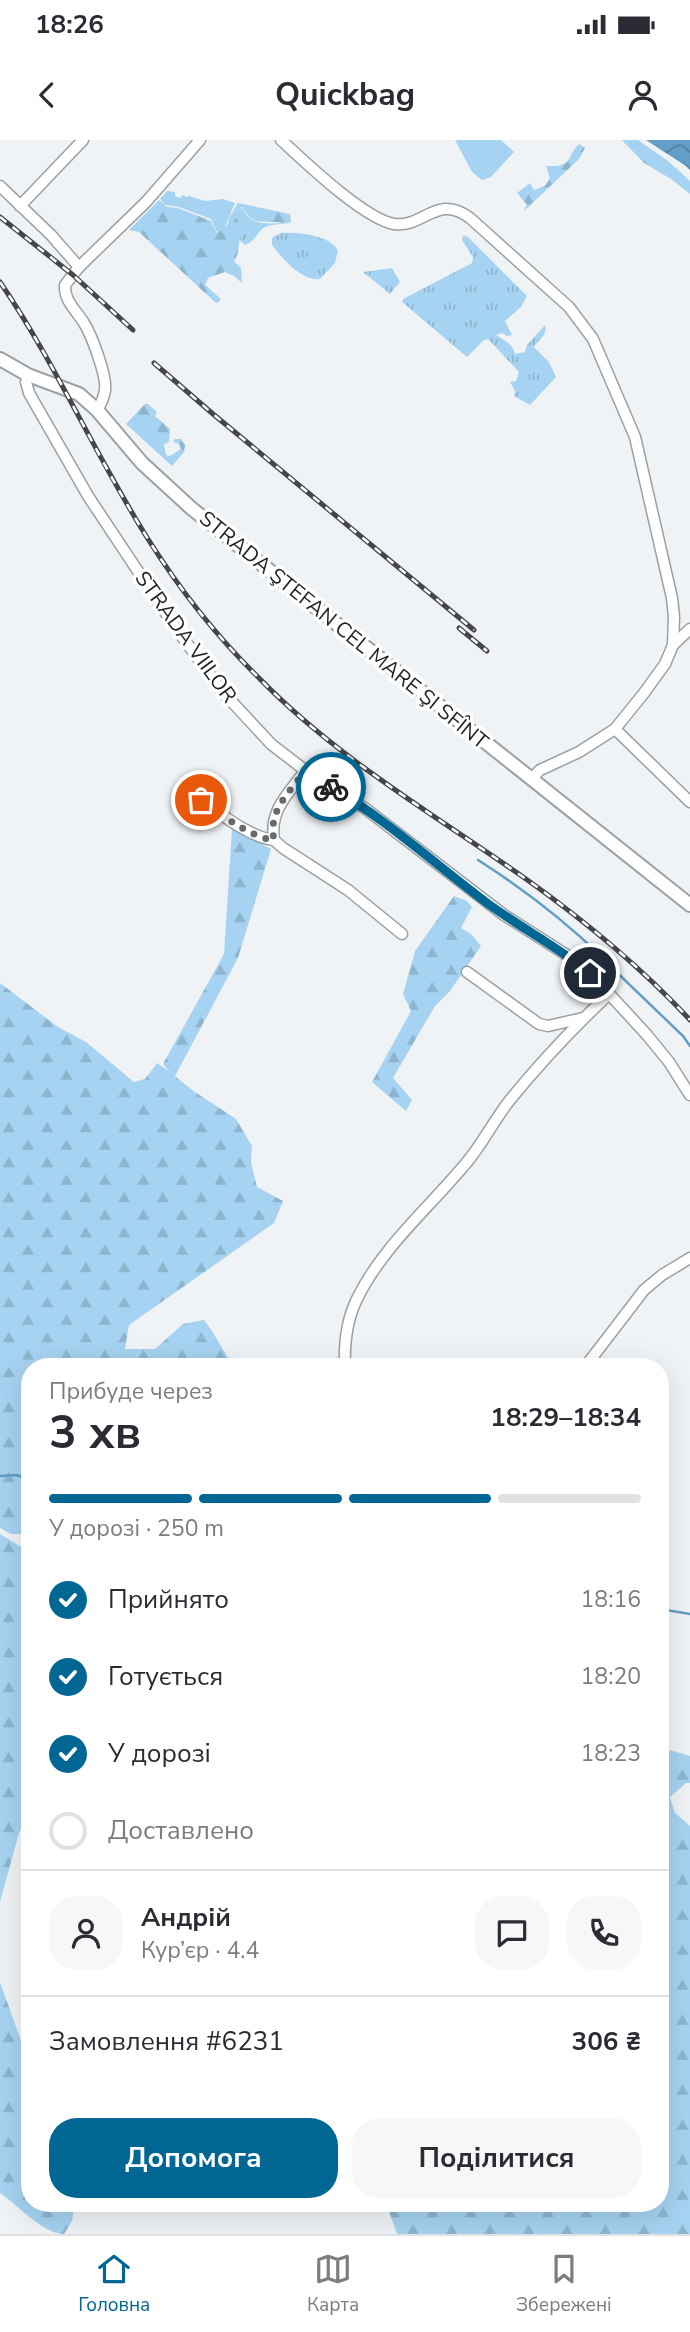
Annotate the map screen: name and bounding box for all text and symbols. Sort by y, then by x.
text: 18:26 [35,7,104,42]
text: Quickbag [275,73,415,116]
icon: back [28,76,66,114]
icon: person [624,76,662,114]
street label: STRADA ŞTEFAN CEL MARE ŞI SFÎNT [194,505,495,756]
street label: STRADA VIILOR [129,566,243,708]
courier [296,752,366,822]
icon: bike [312,768,350,806]
pin [171,770,231,830]
icon: bag [182,781,220,819]
pin [560,943,620,1003]
icon: home [571,954,609,992]
text: Прибуде через [49,1376,213,1407]
text: 18:29–18:34 [490,1400,641,1435]
text: 3 хв [49,1401,141,1464]
text: У дорозі · 250 m [49,1513,224,1544]
icon: check [49,1581,87,1619]
text: Прийнято [108,1582,229,1617]
text: 18:16 [581,1584,641,1615]
icon: check [49,1658,87,1696]
text: Готується [108,1659,223,1694]
text: 18:20 [581,1661,641,1692]
icon: check [49,1735,87,1773]
text: У дорозі [108,1736,211,1771]
text: 18:23 [581,1738,641,1769]
text: Доставлено [108,1813,254,1848]
button: person [49,1896,123,1970]
button: chat [475,1896,549,1970]
button: phone [567,1896,641,1970]
text: Андрій [141,1900,231,1935]
text: Кур’єр · 4.4 [141,1935,259,1966]
text: Замовлення #6231 [49,2024,284,2059]
text: 306 ₴ [572,2024,641,2059]
button: Допомога [49,2118,338,2198]
button: Поділитися [352,2118,641,2198]
tab: Головна [78,2250,150,2318]
tab: Карта [307,2250,359,2318]
tab: Збережені [516,2250,612,2318]

